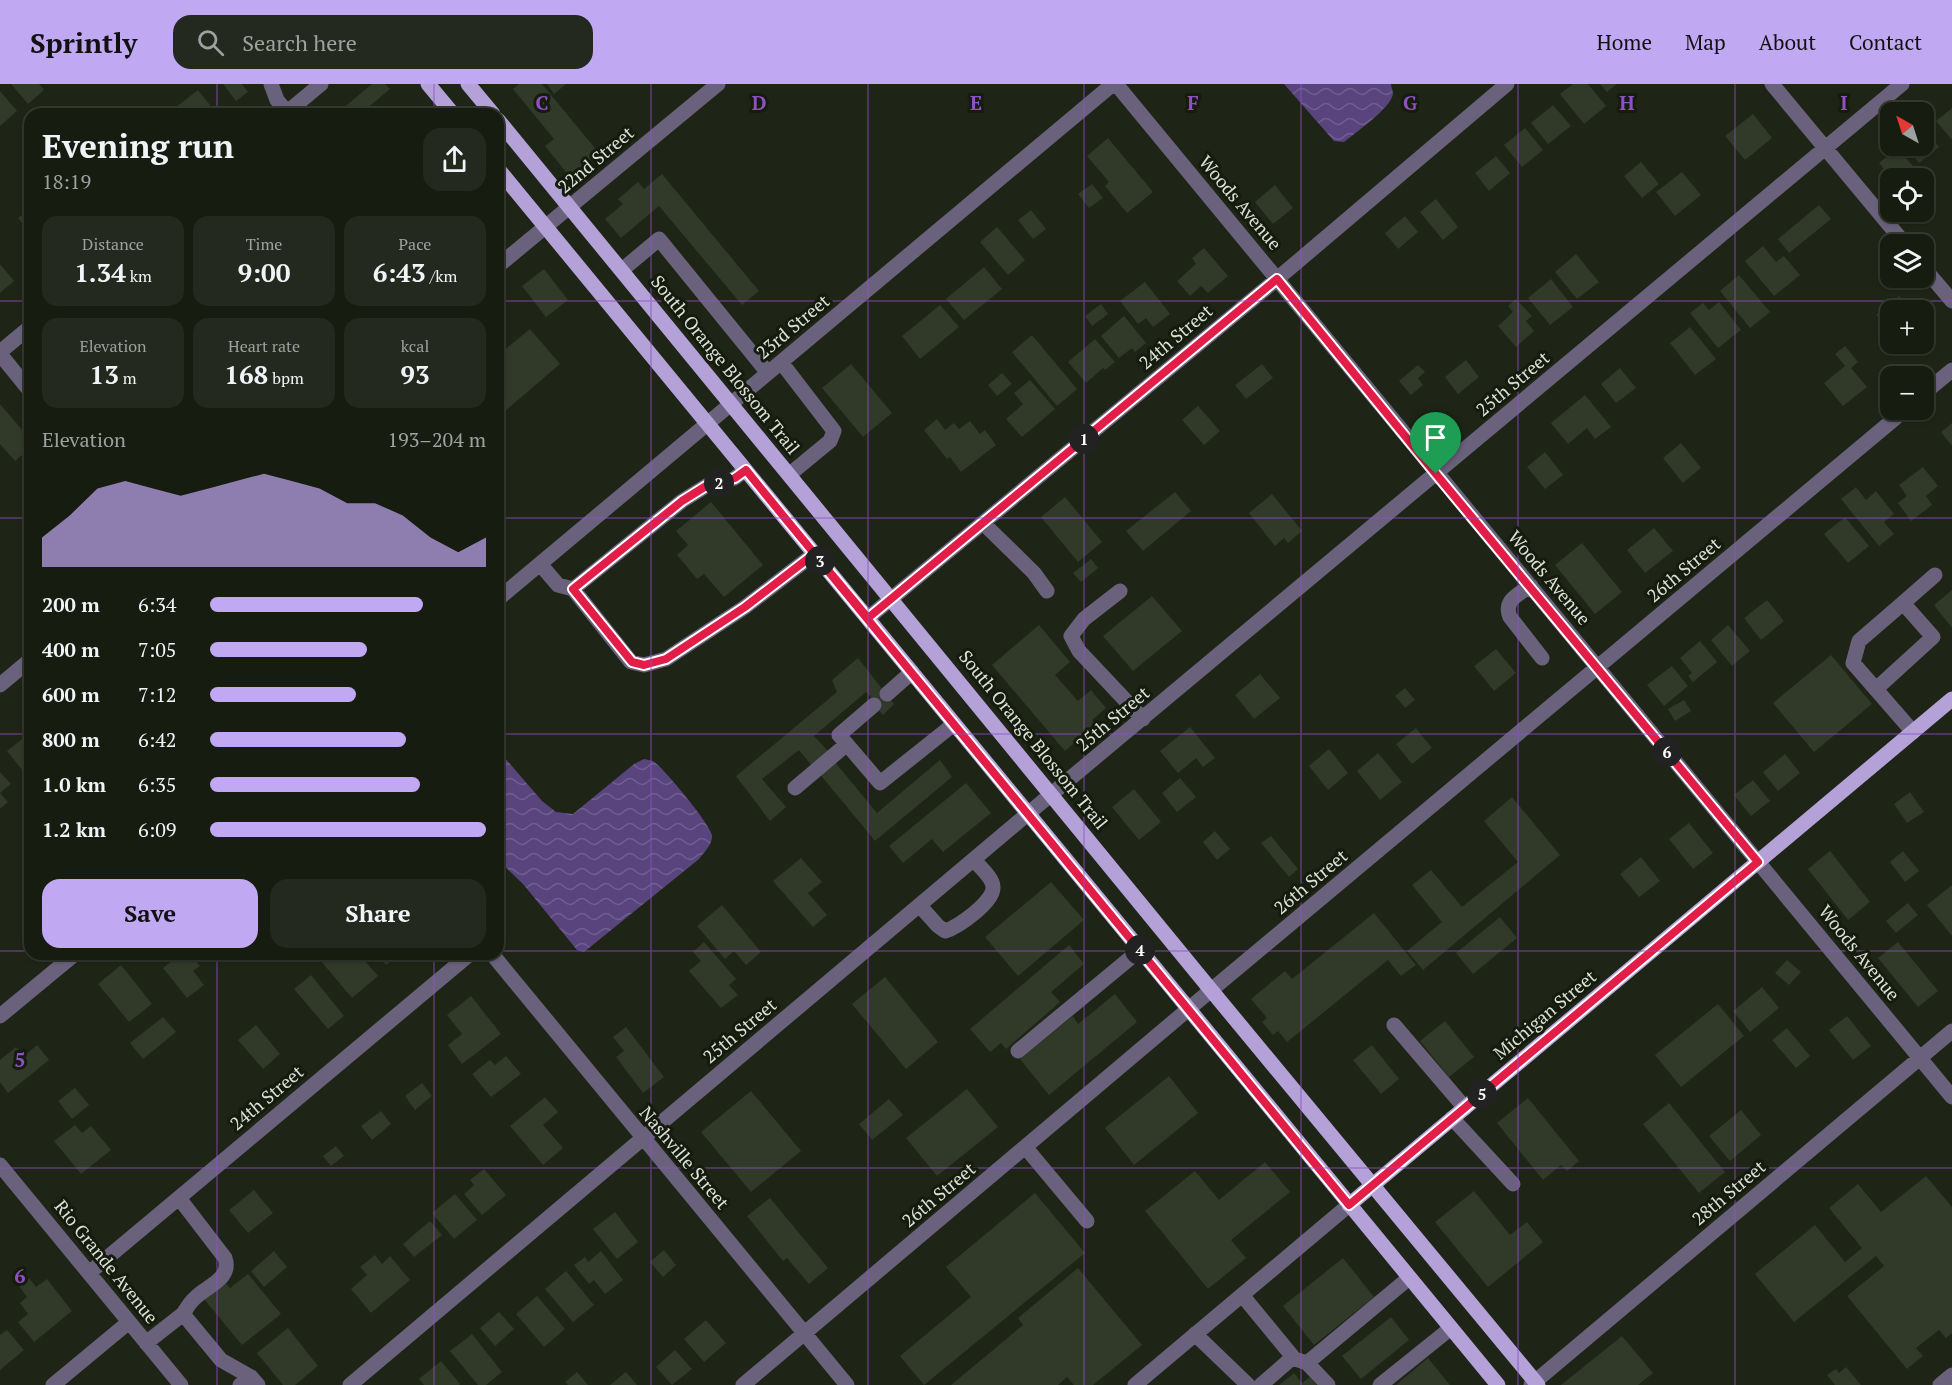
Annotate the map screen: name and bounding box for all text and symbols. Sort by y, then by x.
search box [173,15,593,69]
text: Sprintly [30,24,137,61]
icon: search [194,26,227,59]
text: Search here [242,28,357,57]
text: Home [1596,28,1652,56]
text: Map [1685,28,1726,56]
text: About [1759,28,1816,56]
text: Contact [1849,28,1922,56]
text: C [535,89,549,116]
text: D [752,89,766,116]
text: E [970,89,982,116]
text: F [1187,89,1199,116]
text: G [1403,89,1417,116]
text: H [1619,89,1635,116]
text: I [1840,89,1848,116]
north arrow [1880,102,1934,156]
map controls [1880,102,1934,420]
street label: 22nd Street [552,120,639,198]
text: Evening run [42,124,234,167]
button: share [423,128,486,191]
street label: Woods Avenue [1194,150,1287,255]
text: 18:19 [42,168,91,195]
button: locate [1880,168,1934,222]
text: Distance [82,233,144,255]
text: Time [246,233,282,255]
text: Pace [399,233,431,255]
button: layers [1880,234,1934,288]
text: 1.34 [74,255,126,289]
text: 9:00 [238,255,291,289]
text: 6:43 [373,255,426,289]
text: km [126,265,152,287]
text: /km [426,265,457,287]
street label: South Orange Blossom Trail [646,270,806,459]
street label: 23rd Street [751,288,834,364]
street label: 24th Street [1134,298,1217,374]
button: + [1880,300,1934,354]
text: Elevation [79,335,147,357]
text: Heart rate [228,335,300,357]
text: kcal [401,335,429,357]
street label: 25th Street [1471,345,1554,421]
text: 13 [89,357,119,391]
text: 168 [224,357,268,391]
text: 93 [400,357,430,391]
button: − [1880,366,1934,420]
text: m [119,367,137,389]
text: bpm [268,367,304,389]
pin [1410,412,1461,474]
icon: arrive [1419,421,1452,454]
pin: 1 [1069,424,1099,454]
text: Elevation [42,426,126,453]
text: 193–204 m [387,426,486,453]
text: 1 [1079,428,1089,450]
pin: 2 [704,468,734,498]
text: 2 [714,472,724,494]
street label: Woods Avenue [1503,525,1596,630]
street label: 26th Street [1642,531,1725,607]
pin: 3 [805,546,835,576]
text: 3 [815,550,825,572]
text: 200 m [42,591,100,618]
text: 6:34 [138,591,177,618]
text: 400 m [42,636,100,663]
text: 7:05 [138,636,177,663]
street label: South Orange Blossom Trail [954,645,1114,834]
street label: 25th Street [1071,680,1154,756]
text: 600 m [42,681,100,708]
text: 7:12 [138,681,177,708]
text: 800 m [42,726,100,753]
text: 6:42 [138,726,177,753]
pin: 6 [1652,737,1682,767]
text: 6 [1662,741,1672,763]
text: 1.0 km [42,771,106,798]
text: 6:35 [138,771,177,798]
text: 1.2 km [42,816,106,843]
text: 6:09 [138,816,177,843]
street label: 26th Street [1269,843,1352,919]
button: Save [42,879,258,948]
button: Share [270,879,486,948]
street label: Woods Avenue [1814,900,1906,1005]
pin: 4 [1125,935,1155,965]
text: 4 [1135,939,1145,961]
street label: Michigan Street [1488,964,1601,1064]
street label: 25th Street [698,992,781,1068]
text: 5 [14,1046,26,1073]
street label: 24th Street [225,1059,308,1135]
pin: 5 [1467,1079,1497,1109]
text: 5 [1477,1083,1487,1105]
street label: Nashville Street [635,1101,735,1214]
street label: 28th Street [1687,1154,1770,1230]
street label: 26th Street [897,1156,980,1232]
street label: Rio Grande Avenue [50,1195,164,1328]
text: 6 [14,1262,26,1289]

